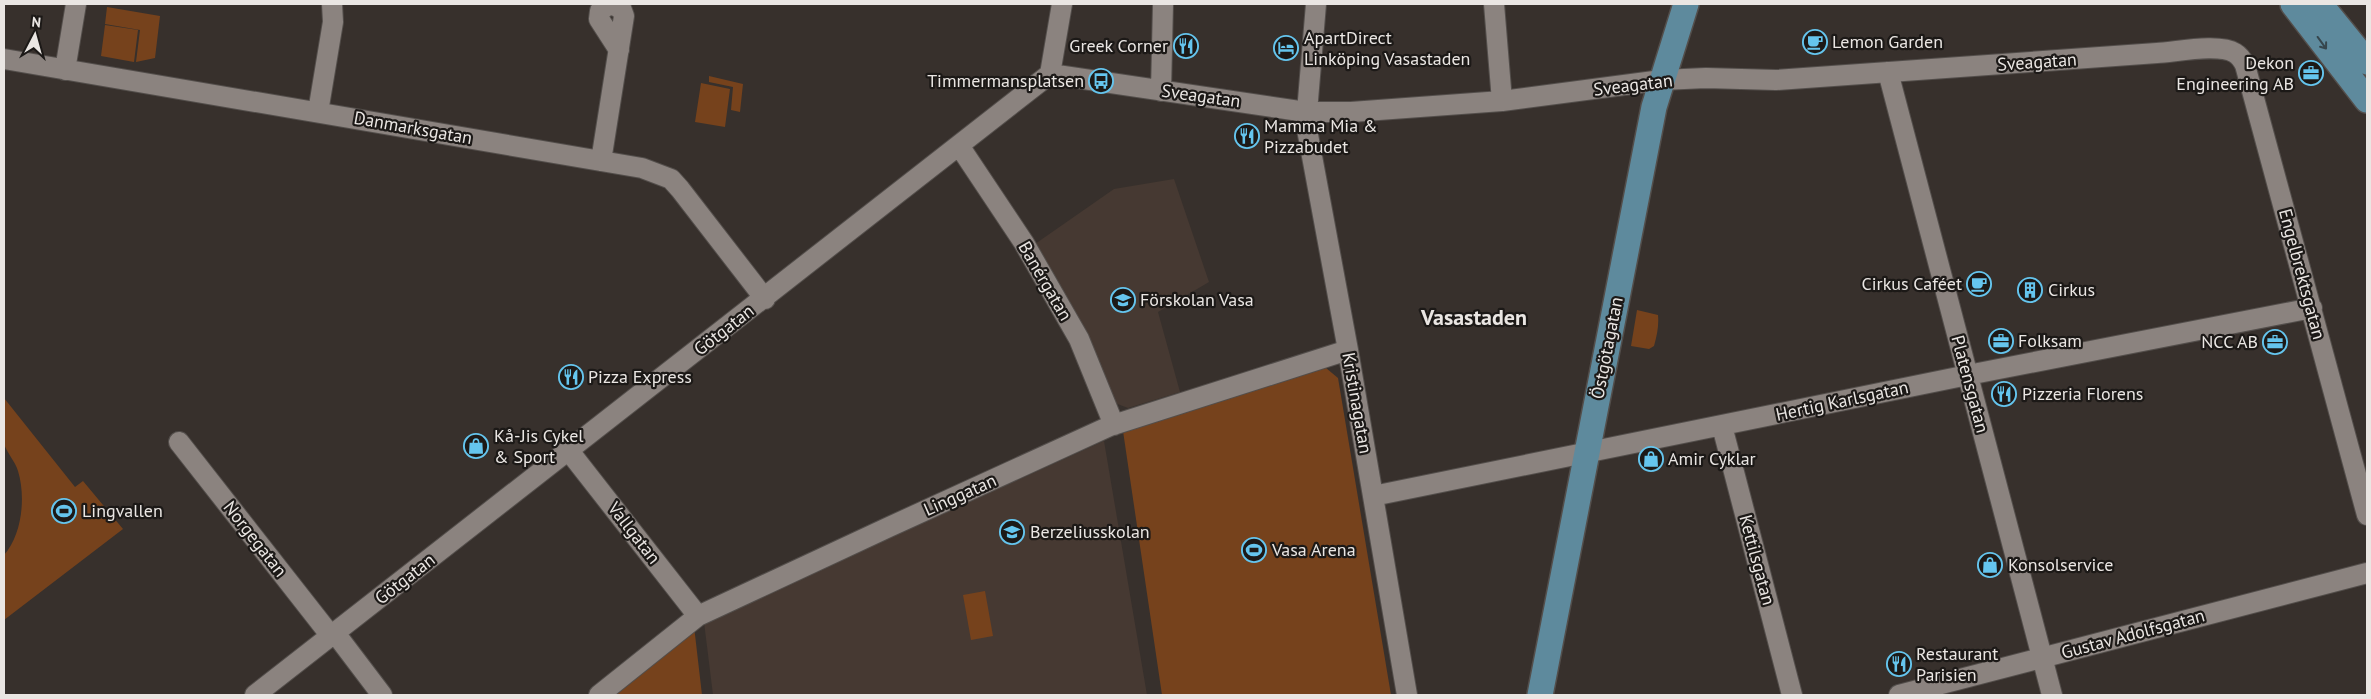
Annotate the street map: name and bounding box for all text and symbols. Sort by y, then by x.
north arrow [10,10,60,60]
text: N [31,13,42,32]
place label: ApartDirect Linköping Vasastaden [1304,26,1470,70]
cafe icon: Lemon Garden [1802,29,1828,55]
place label: Lemon Garden [1832,30,1943,53]
restaurant icon: Greek Corner [1173,33,1199,59]
place label: Greek Corner [1069,34,1168,57]
hotel icon: ApartDirect Linköping Vasastaden [1273,35,1299,61]
one-way arrow [2317,36,2327,50]
street label: Sveagatan [1996,47,2077,76]
place label: Dekon Engineering AB [2176,51,2294,95]
office icon: Dekon Engineering AB [2298,60,2324,86]
bus stop icon: Timmermansplatsen [1088,68,1114,94]
street label: Sveagatan [1592,68,1674,101]
place label: Timmermansplatsen [927,69,1084,92]
street label: Sveagatan [1160,79,1242,112]
street label: Danmarksgatan [352,106,474,149]
place label: Mamma Mia & Pizzabudet [1264,114,1378,158]
restaurant icon: Mamma Mia & Pizzabudet [1234,123,1260,149]
street label: Engelbrektsgatan [2274,206,2331,342]
street label: Banérgatan [1013,237,1077,325]
cafe icon: Cirkus Caféet [1966,271,1992,297]
place label: Cirkus Caféet [1861,272,1962,295]
building icon: Cirkus [2017,277,2043,303]
place label: Cirkus [2048,278,2095,301]
school or university icon: Förskolan Vasa [1110,287,1136,313]
place label: Förskolan Vasa [1140,288,1254,311]
street label: Östgötagatan [1585,295,1628,401]
street label: Götgatan [689,299,758,360]
district label: Vasastaden [1420,303,1527,331]
office icon: Folksam [1988,328,2014,354]
place label: Folksam [2018,329,2082,352]
office icon: NCC AB [2262,329,2288,355]
place label: NCC AB [2201,330,2258,353]
street label: Platensgatan [1946,333,1995,435]
street label: Kristinagatan [1337,351,1378,455]
restaurant icon: Pizza Express [558,364,584,390]
place label: Pizza Express [588,365,692,388]
street label: Hertig Karlsgatan [1773,375,1910,426]
restaurant icon: Pizzeria Florens [1991,381,2017,407]
place label: Pizzeria Florens [2022,382,2143,405]
place label: Kå-Jis Cykel & Sport [494,424,584,468]
shop icon: Kå-Jis Cykel & Sport [463,433,489,459]
shop icon: Amir Cyklar [1638,446,1664,472]
place label: Amir Cyklar [1668,447,1756,470]
street label: Linggatan [920,468,1000,521]
street label: Norgegatan [219,496,292,581]
street label: Vallgatan [602,496,666,568]
sports icon: Lingvallen [51,498,77,524]
place label: Lingvallen [82,499,163,522]
street label: Kettilsgatan [1734,512,1781,608]
school or university icon: Berzeliusskolan [999,519,1025,545]
place label: Berzeliusskolan [1030,520,1150,543]
sports icon: Vasa Arena [1241,537,1267,563]
place label: Vasa Arena [1271,538,1356,561]
street label: Götgatan [370,548,439,609]
shop icon: Konsolservice [1977,552,2003,578]
place label: Konsolservice [2008,553,2113,576]
street label: Gustav Adolfsgatan [2059,603,2207,664]
place label: Restaurant Parisien [1916,642,1998,686]
restaurant icon: Restaurant Parisien [1886,651,1912,677]

